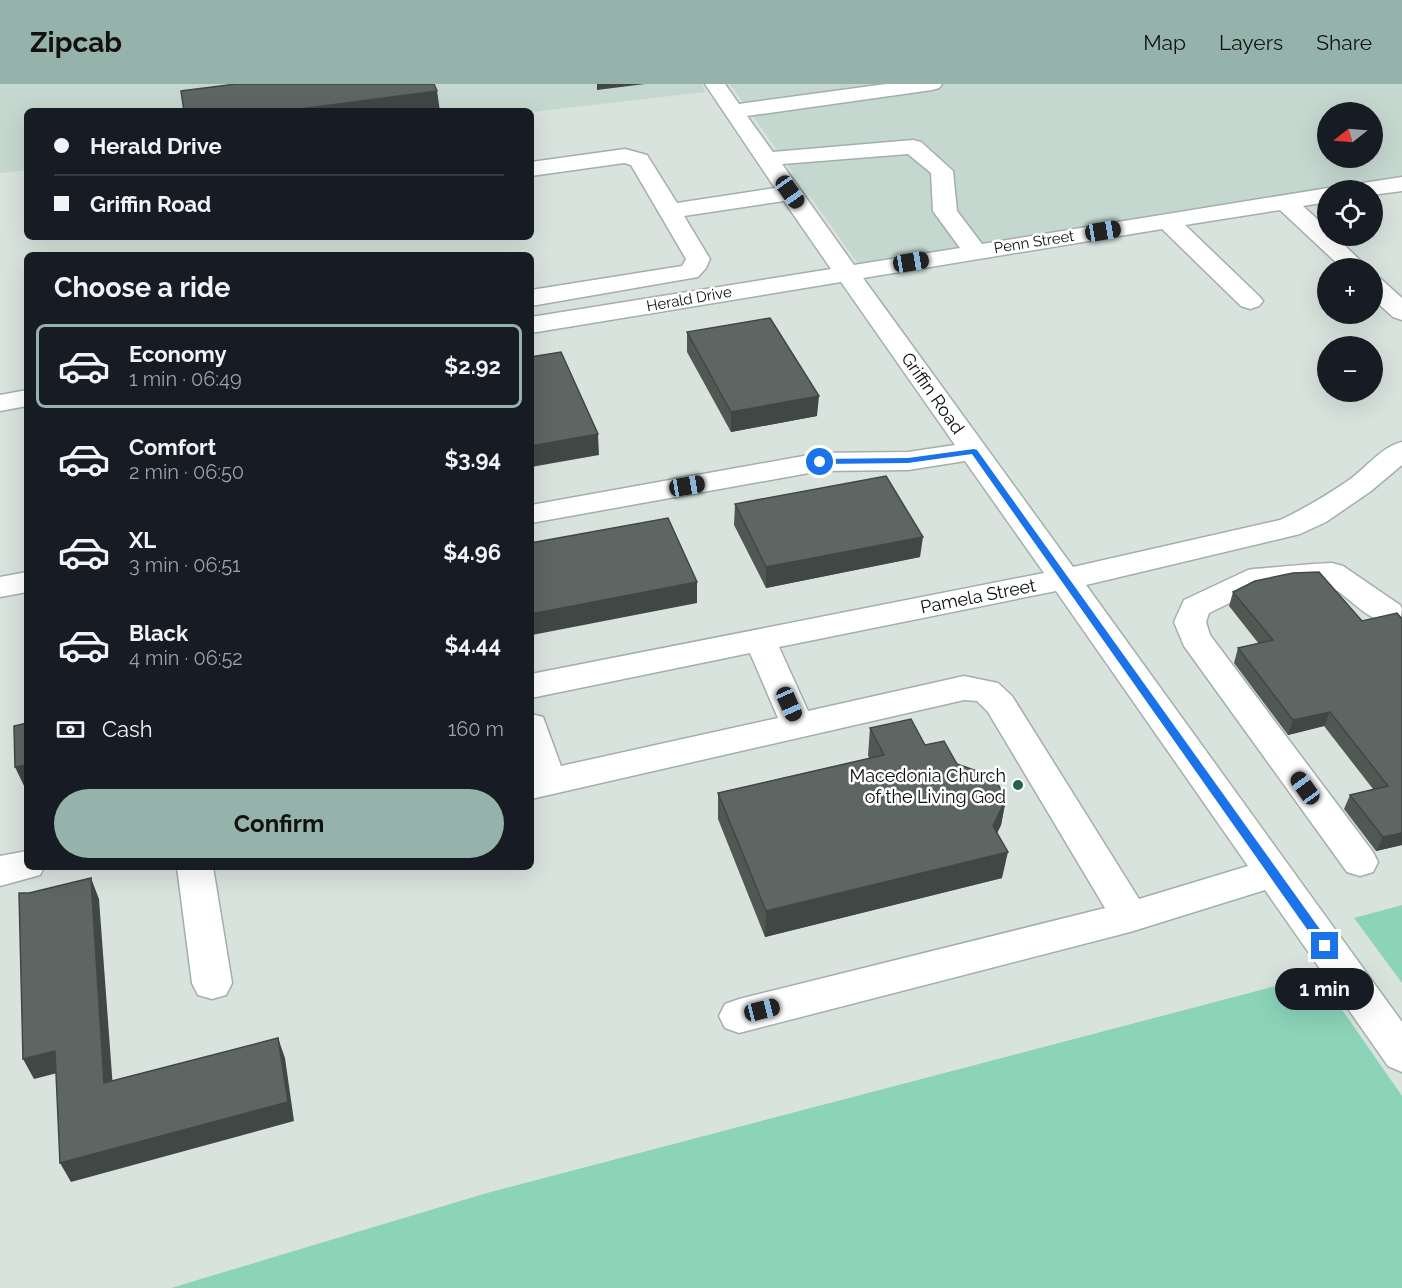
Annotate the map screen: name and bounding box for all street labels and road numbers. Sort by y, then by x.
street label: Penn Street [993,227,1075,257]
street label: Herald Drive [645,283,733,315]
street label: Griffin Road [897,348,969,438]
street label: Pamela Street [918,575,1038,617]

